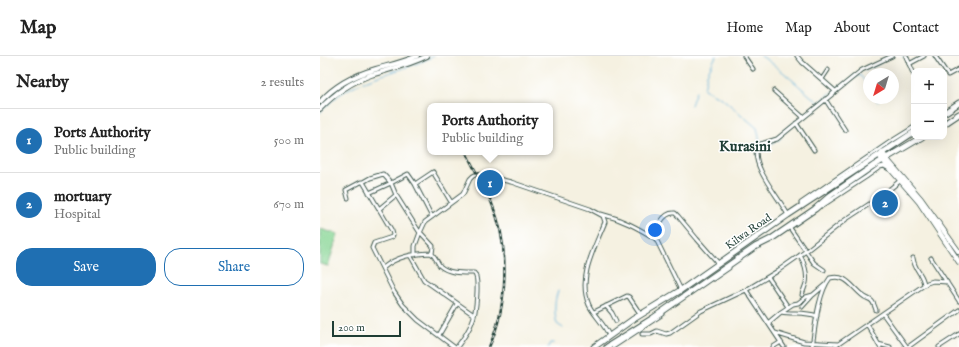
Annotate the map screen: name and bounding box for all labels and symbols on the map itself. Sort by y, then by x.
north arrow [863,68,899,104]
district label: Kurasini [719,137,771,156]
pin: 1 [477,168,503,198]
pin: 2 [872,188,898,218]
street label: Kilwa Road [723,211,774,253]
your location [645,220,665,240]
scale bar [332,319,401,338]

